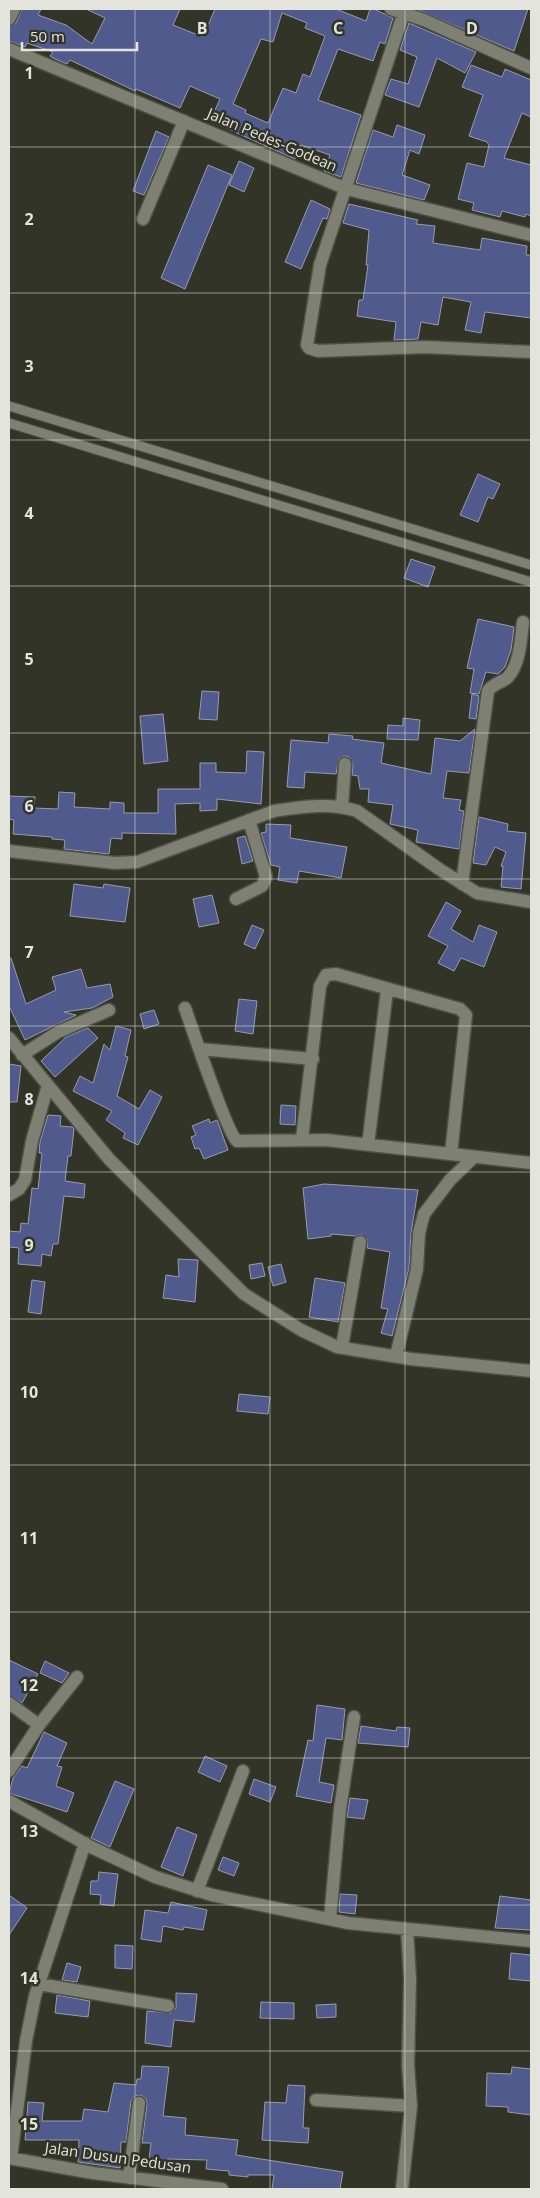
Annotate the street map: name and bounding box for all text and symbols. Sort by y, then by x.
text: B [197,17,207,39]
text: C [333,17,343,39]
text: D [466,17,478,39]
scale bar [22,20,138,52]
text: 50 m [30,26,65,46]
text: 1 [24,62,34,84]
street label: Jalan Pedes-Godean [202,102,341,176]
text: 2 [24,208,34,230]
text: 3 [24,355,34,377]
text: 4 [24,502,34,524]
text: 5 [24,648,34,670]
text: 6 [24,795,34,817]
text: 7 [24,941,34,963]
text: 8 [24,1088,34,1110]
text: 9 [24,1234,34,1256]
text: 10 [20,1381,38,1403]
text: 11 [20,1527,38,1549]
text: 12 [20,1674,38,1696]
text: 13 [20,1820,38,1842]
text: 14 [20,1967,38,1989]
text: 15 [20,2113,38,2135]
street label: Jalan Dusun Pedusan [42,2137,193,2177]

